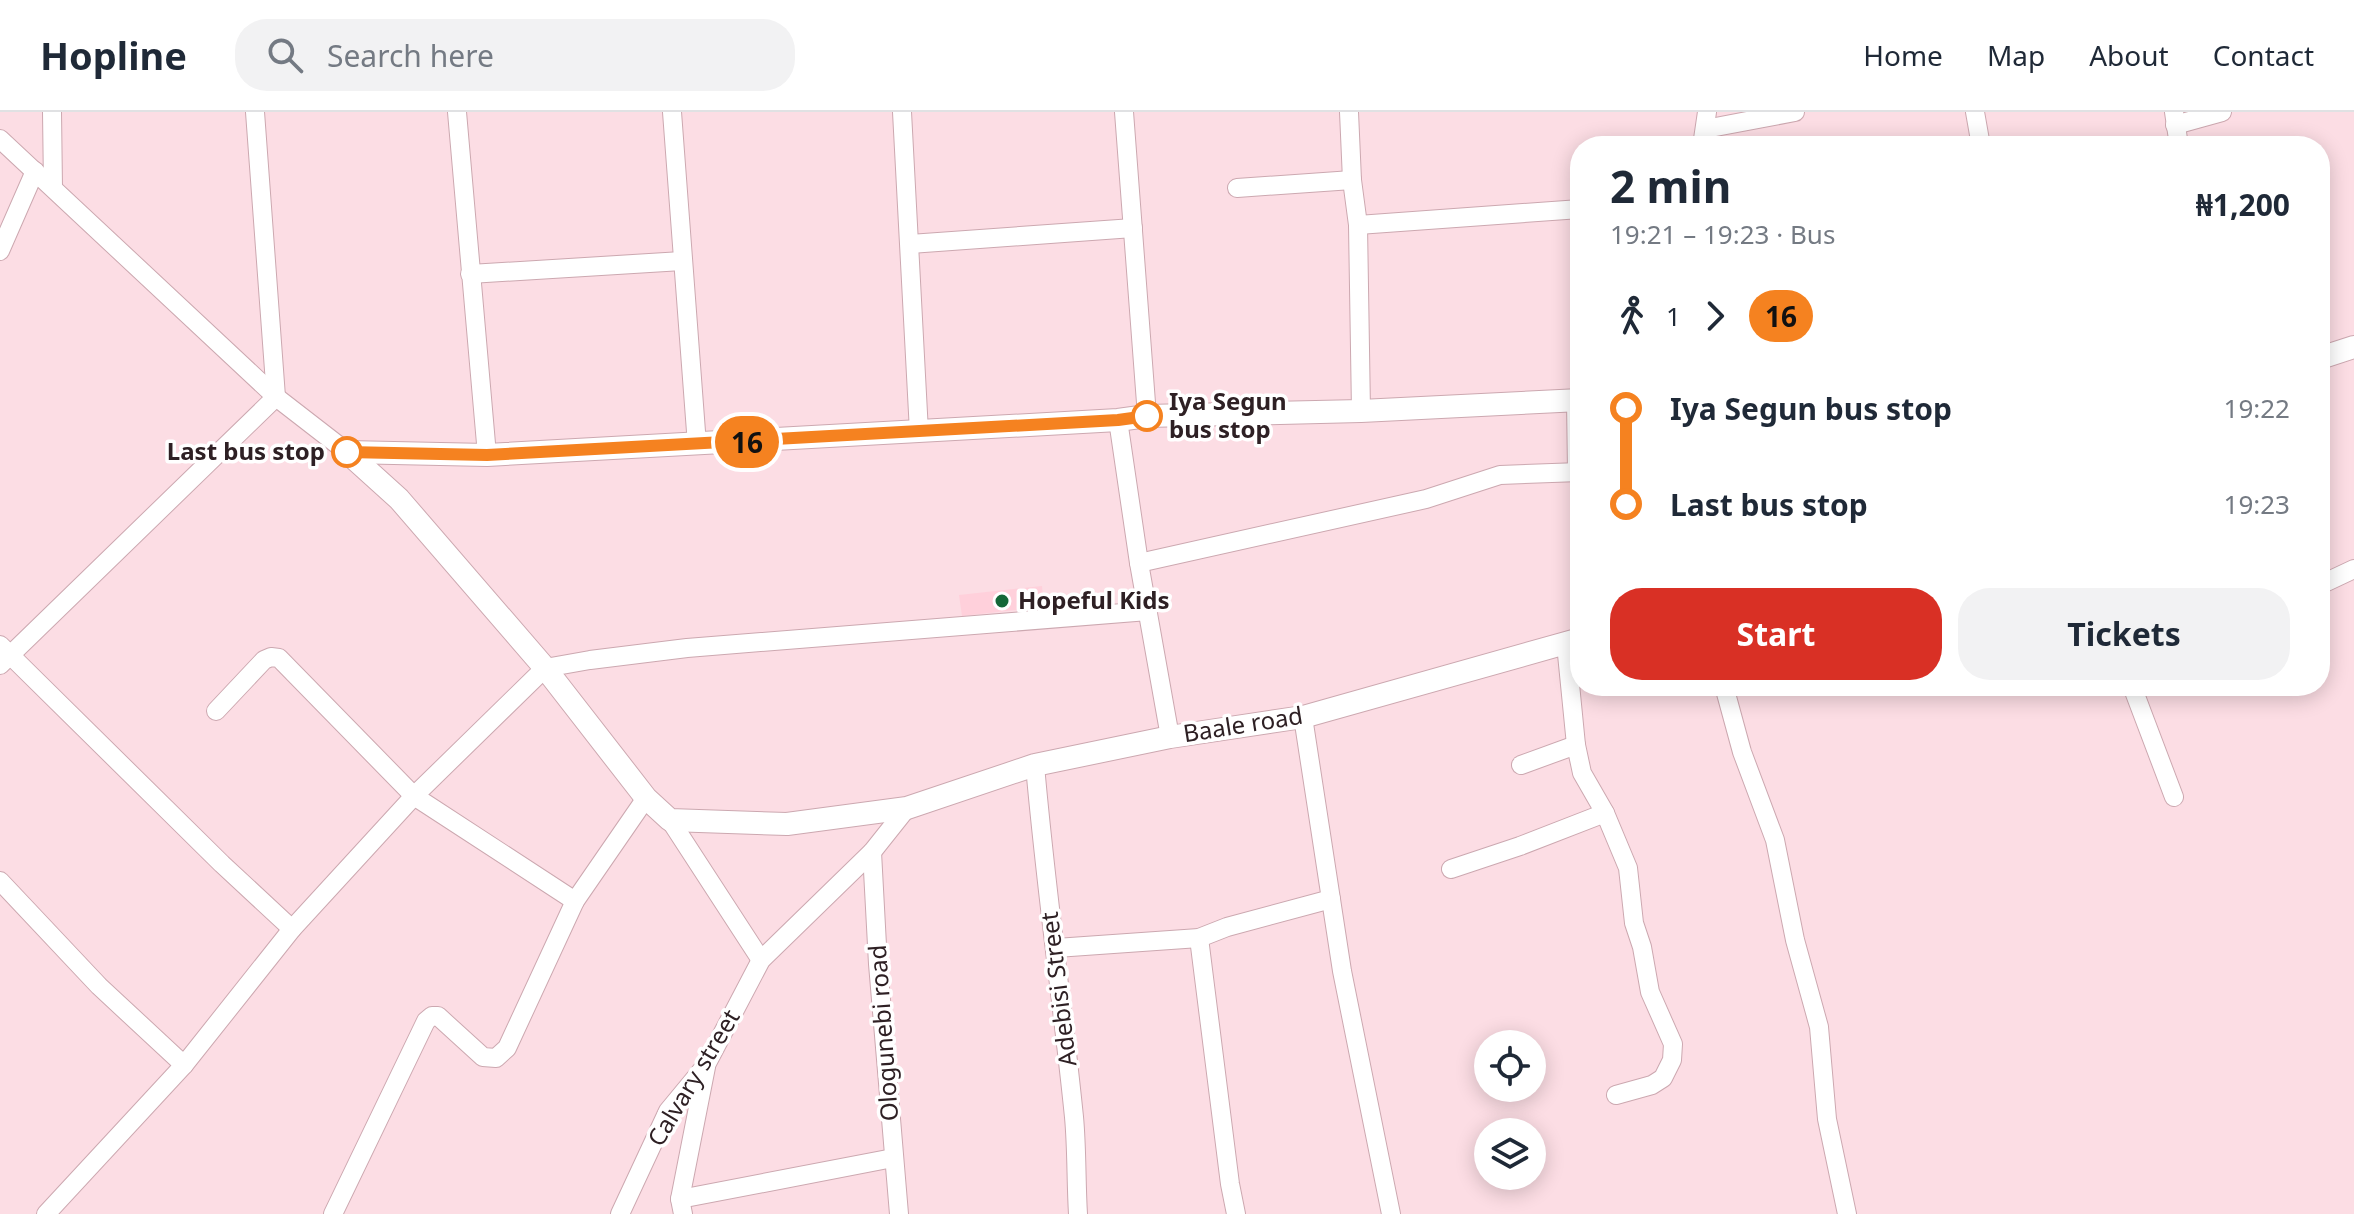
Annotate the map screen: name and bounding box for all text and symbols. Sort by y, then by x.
search box [235,19,795,91]
text: Hopline [40,29,187,81]
icon: search [263,33,307,77]
text: Search here [327,35,494,76]
text: Home [1863,36,1943,74]
text: Map [1987,36,2045,74]
text: About [2089,36,2169,74]
text: Contact [2213,36,2314,74]
text: 2 min [1610,156,1731,216]
text: ₦1,200 [2196,184,2290,225]
text: 19:21 – 19:23 · Bus [1610,216,1835,252]
icon: walk [1610,294,1654,338]
icon: forward [1693,294,1737,338]
text: 16 [1765,297,1797,335]
text: 1 [1666,298,1681,334]
place label: Iya Segun bus stop [1169,384,1287,445]
text: Iya Segun bus stop [1670,388,1952,429]
text: 19:22 [2224,390,2290,426]
marker: Iya Segun bus stop [1132,401,1162,431]
line badge: 16 [711,416,783,468]
text: 16 [731,423,763,461]
place label: Last bus stop [167,434,325,467]
marker: Last bus stop [332,437,362,467]
text: Last bus stop [1670,484,1868,525]
text: 19:23 [2224,486,2290,522]
place label: Hopeful Kids [1018,583,1169,616]
button: Start [1610,588,1942,680]
button: Tickets [1958,588,2290,680]
marker: Hopeful Kids [993,592,1011,610]
street label: Baale road [1181,698,1305,749]
street label: Adebisi Street [1032,910,1083,1068]
street label: Ologunebi road [860,944,905,1122]
street label: Calvary street [639,1002,747,1152]
map controls [1474,1030,1546,1190]
button: locate [1474,1030,1546,1102]
button: layers [1474,1118,1546,1190]

